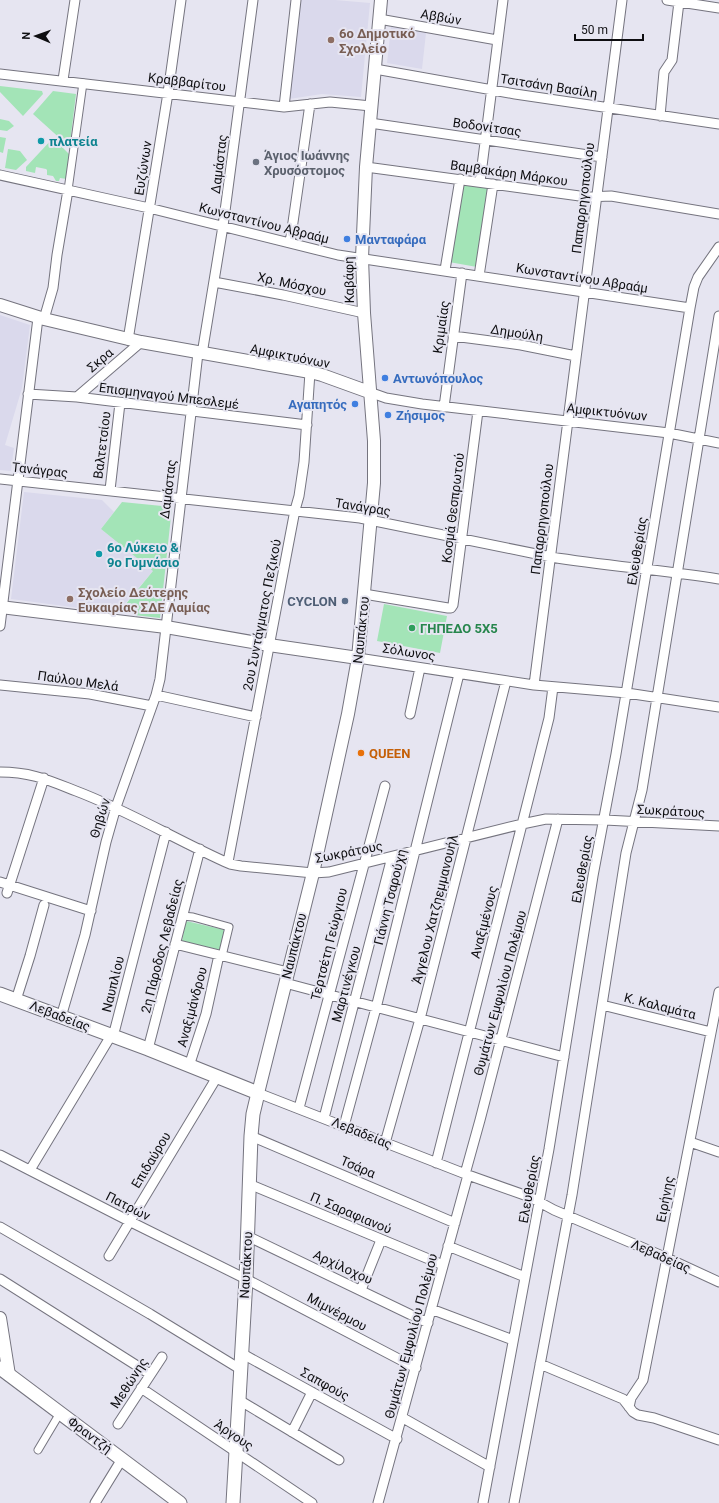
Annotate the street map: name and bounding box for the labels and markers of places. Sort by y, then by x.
place label: 6ο Δημοτικό Σχολείο [339,26,415,57]
marker: 6ο Δημοτικό Σχολείο [326,35,336,45]
place label: πλατεία [49,134,98,149]
marker: πλατεία [36,136,46,146]
place label: Άγιος Ιωάννης Χρυσόστομος [264,148,350,178]
marker: Άγιος Ιωάννης Χρυσόστομος [251,157,261,167]
place label: Μανταφάρα [355,232,427,247]
marker: Μανταφάρα [342,234,352,244]
place label: Αντωνόπουλος [393,371,484,386]
marker: Αντωνόπουλος [380,373,390,383]
place label: Αγαπητός [288,397,347,412]
marker: Αγαπητός [350,399,360,409]
place label: Ζήσιμος [396,408,445,423]
marker: Ζήσιμος [383,410,393,420]
place label: 6ο Λύκειο & 9ο Γυμνάσιο [107,540,179,570]
marker: 6ο Λύκειο & 9ο Γυμνάσιο [94,549,104,559]
place label: Σχολείο Δεύτερης Ευκαιρίας ΣΔΕ Λαμίας [78,585,210,615]
marker: Σχολείο Δεύτερης Ευκαιρίας ΣΔΕ Λαμίας [65,594,75,604]
place label: CYCLON [287,594,337,609]
marker: CYCLON [340,596,350,606]
place label: ΓΗΠΕΔΟ 5X5 [420,621,498,636]
marker: ΓΗΠΕΔΟ 5X5 [407,623,417,633]
place label: QUEEN [369,746,410,761]
marker: QUEEN [356,748,366,758]

